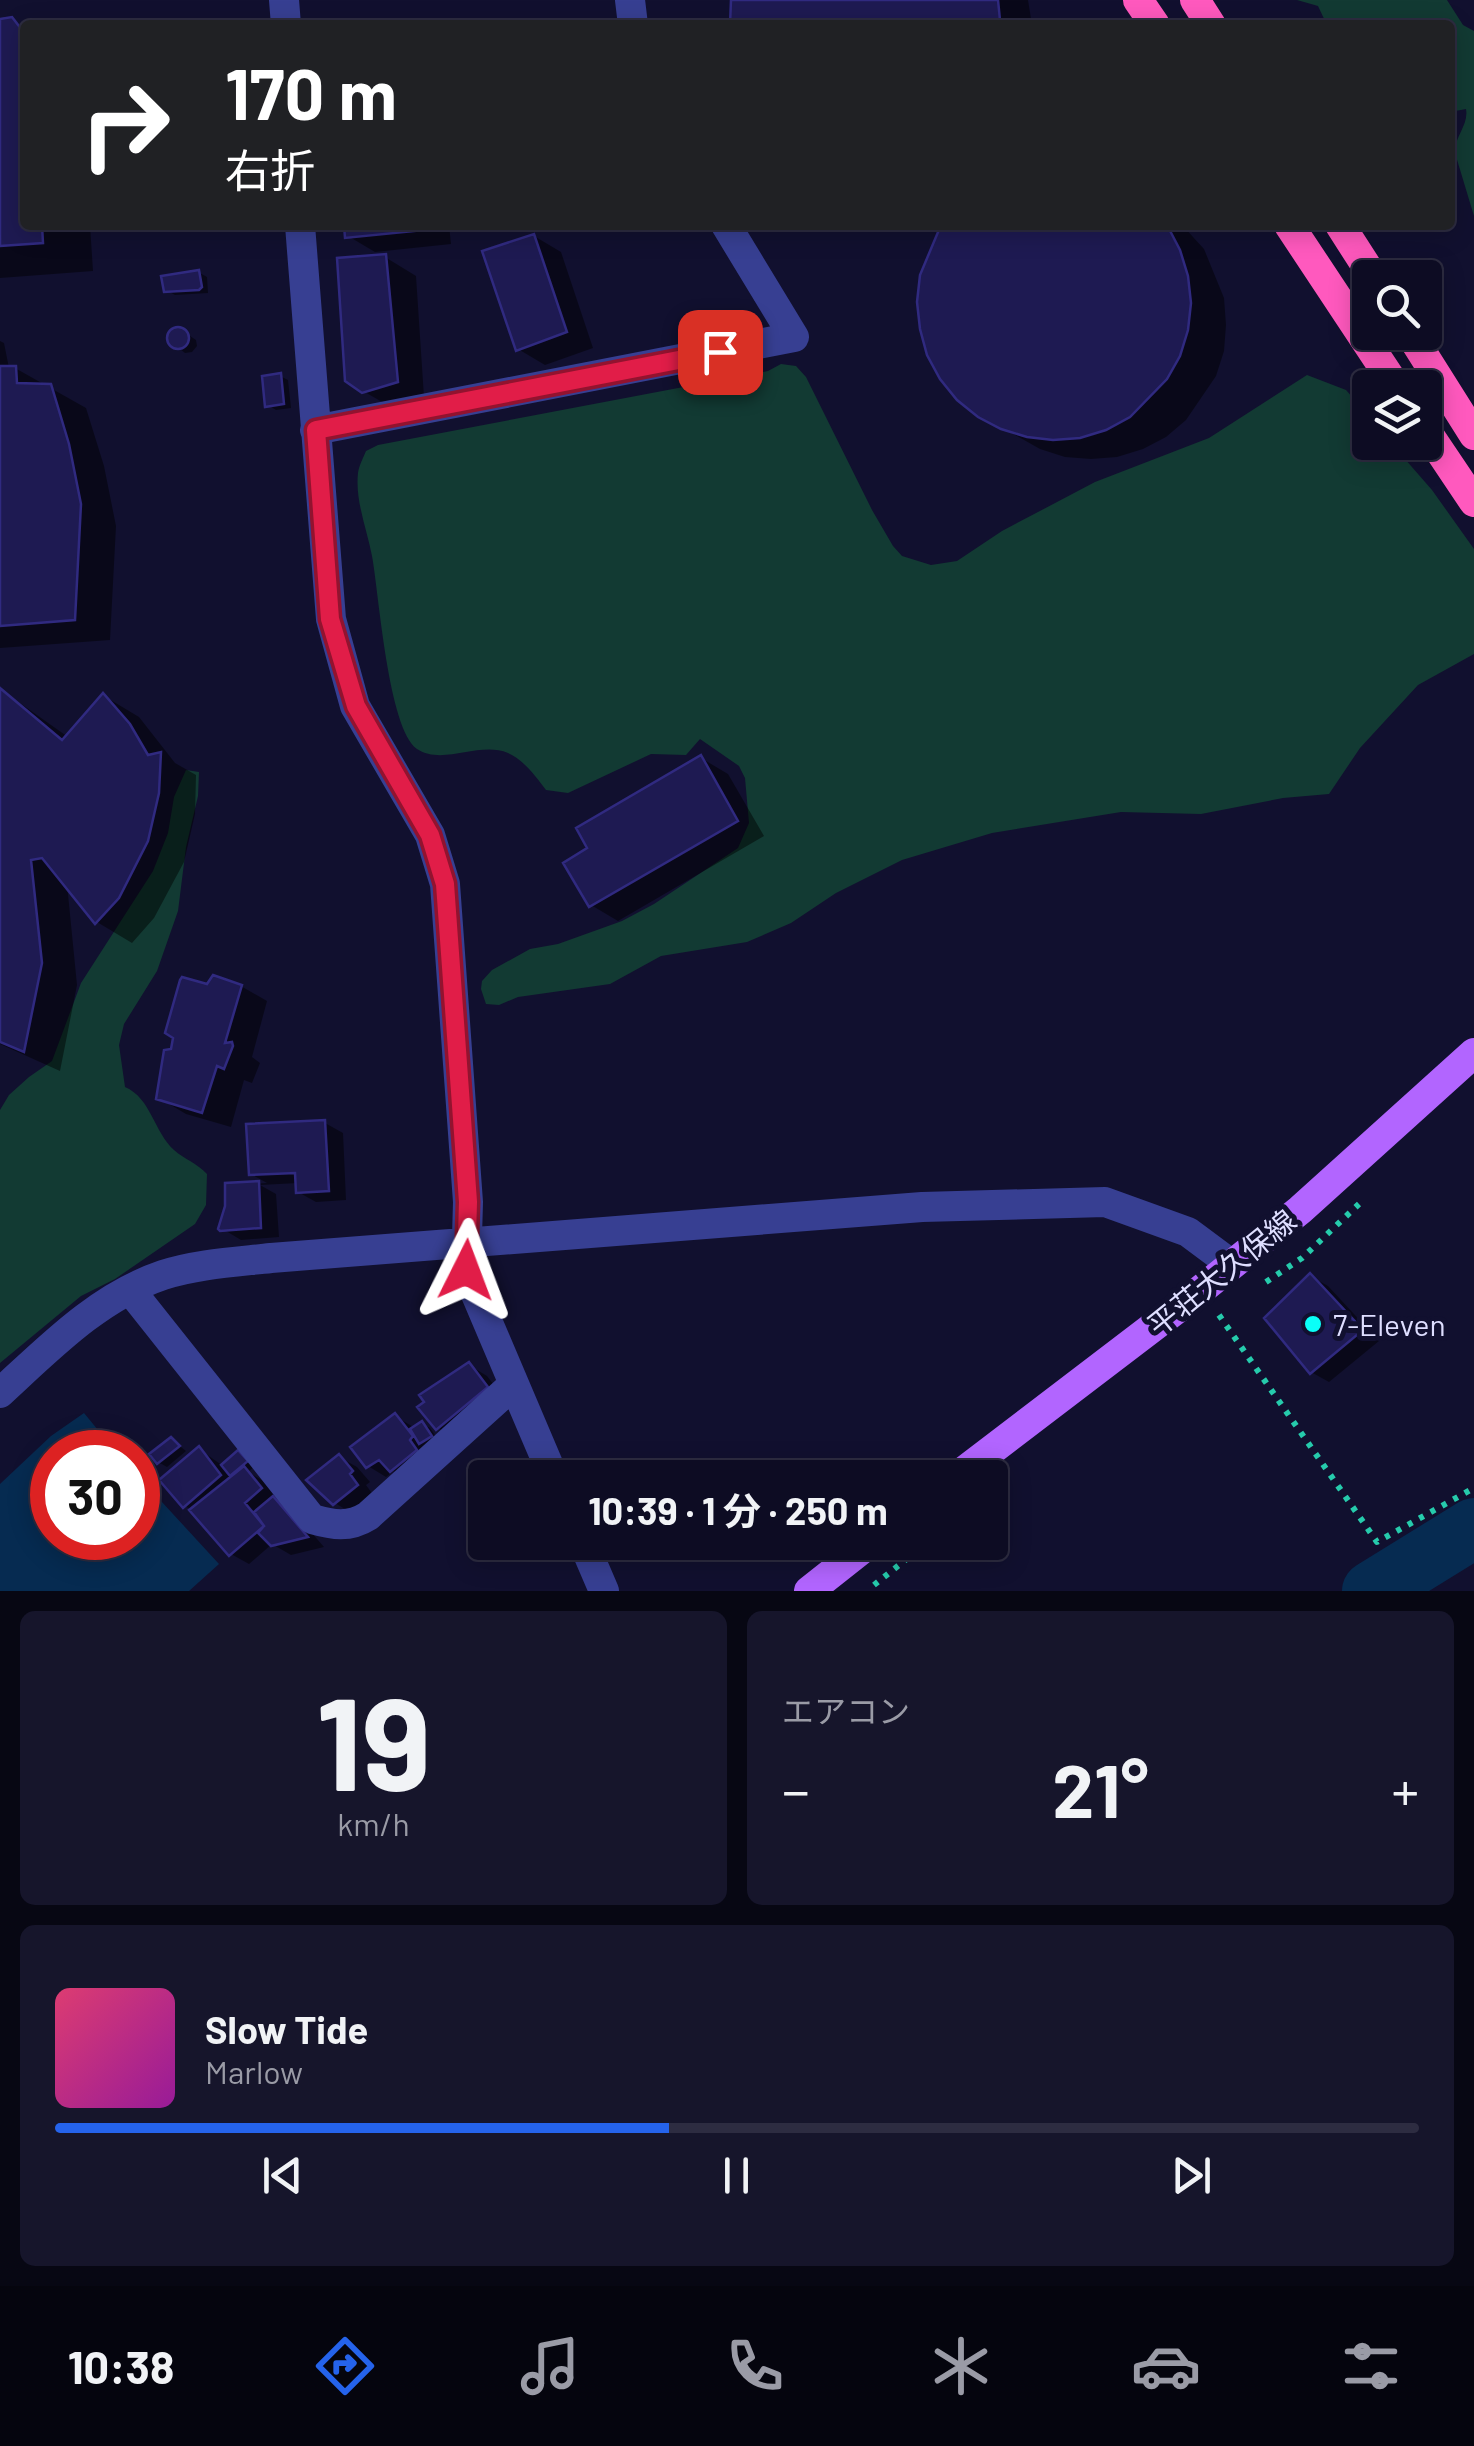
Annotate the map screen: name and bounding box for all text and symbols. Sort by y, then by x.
text: 170 m [225,50,397,134]
icon: right [60,60,190,190]
text: 右折 [225,142,315,196]
map controls [1352,260,1442,460]
button: search [1352,260,1442,350]
pin [678,310,763,395]
icon: arrive [693,325,748,380]
button: layers [1352,370,1442,460]
street label: 平荘大久保線 [1140,1201,1302,1343]
position arrow [414,1218,518,1322]
place label: 7-Eleven [1333,1306,1446,1342]
marker: 7-Eleven [1302,1313,1324,1335]
speed limit sign: 30 [30,1430,160,1560]
text: 10:39 · 1 分 · 250 m [588,1487,888,1533]
text: 19 [316,1661,431,1817]
text: エアコン [782,1691,910,1729]
text: 21° [1052,1743,1149,1833]
text: − [782,1756,810,1822]
text: + [1391,1756,1419,1822]
text: km/h [337,1804,410,1842]
text: Slow Tide [205,2006,368,2052]
text: Marlow [205,2052,303,2090]
icon: previous [255,2148,310,2203]
icon: pause [709,2148,764,2203]
icon: next [1164,2148,1219,2203]
icon: directions [310,2331,380,2401]
icon: music [515,2331,585,2401]
icon: phone [720,2331,790,2401]
icon: climate [926,2331,996,2401]
icon: car [1131,2331,1201,2401]
icon: filters [1336,2331,1406,2401]
text: 10:38 [68,2339,174,2393]

